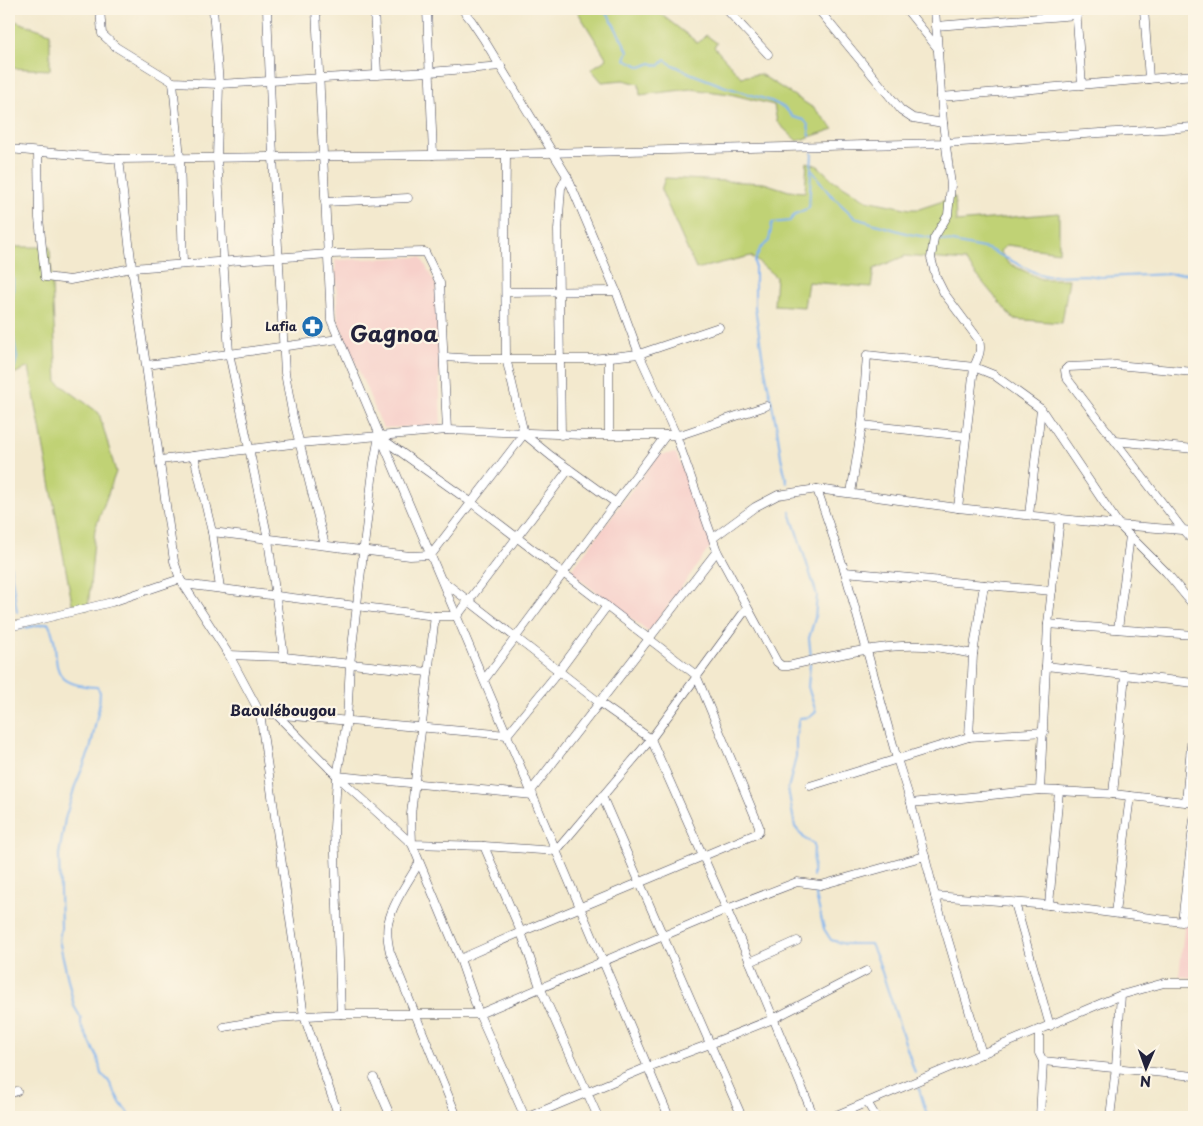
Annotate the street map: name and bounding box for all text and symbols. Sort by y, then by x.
pharmacy icon: Lafia [301,314,325,338]
district label: Gagnoa [350,316,438,349]
place label: Lafia [265,317,298,335]
district label: Baoulébougou [230,698,336,721]
north arrow [1120,1044,1170,1094]
text: N [1140,1071,1151,1092]

